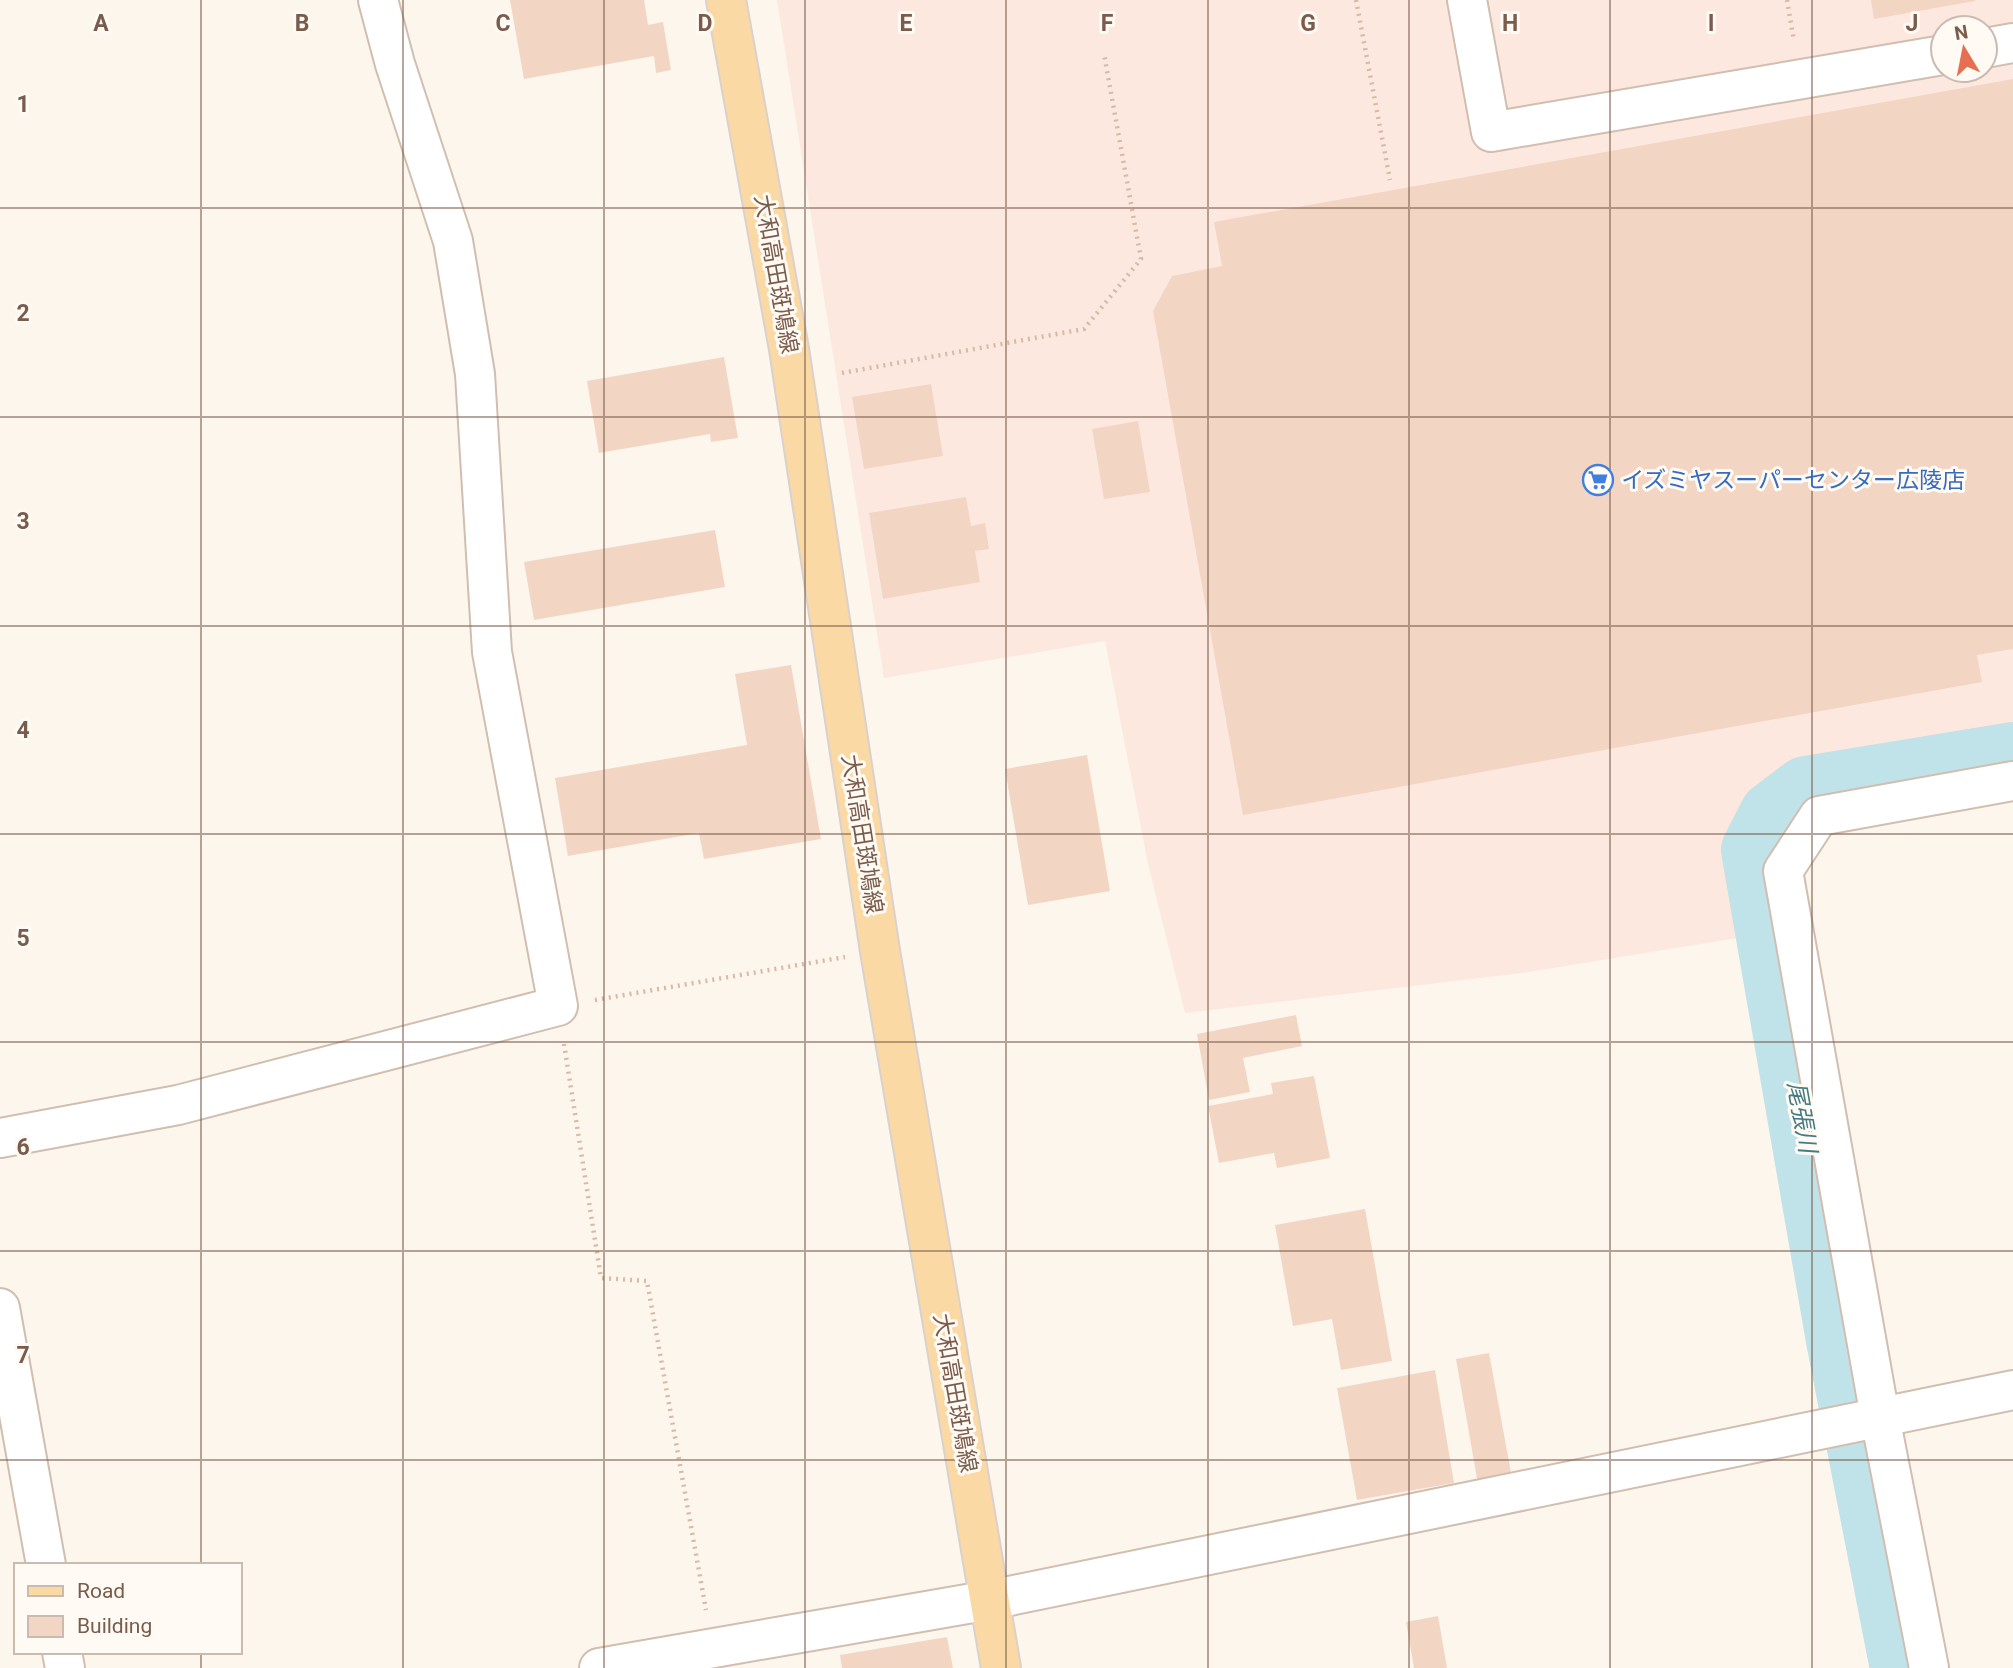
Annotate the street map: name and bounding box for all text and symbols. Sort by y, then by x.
text: A [93,10,109,37]
text: B [295,10,309,37]
text: C [495,10,511,37]
text: D [698,10,712,37]
text: E [900,10,913,37]
text: F [1101,10,1114,37]
text: G [1300,10,1316,37]
text: H [1502,10,1518,37]
text: I [1708,10,1714,37]
text: J [1906,10,1918,37]
north arrow [1929,14,1999,84]
text: N [1953,20,1970,45]
text: 1 [16,91,30,118]
street label: 大和高田斑鳩線 [749,192,803,356]
text: 2 [16,300,30,327]
supermarket icon: イズミヤスーパーセンター広陵店 [1581,463,1615,497]
place label: イズミヤスーパーセンター広陵店 [1621,467,1965,494]
text: 3 [16,508,30,535]
text: 4 [16,717,30,744]
street label: 大和高田斑鳩線 [836,752,888,916]
text: 5 [16,925,30,952]
water label: 尾張川 [1782,1079,1823,1158]
text: 6 [16,1134,30,1161]
street label: 大和高田斑鳩線 [928,1311,982,1475]
text: 7 [16,1342,30,1369]
legend [14,1563,242,1654]
text: Road [77,1579,125,1603]
text: Building [77,1614,152,1638]

